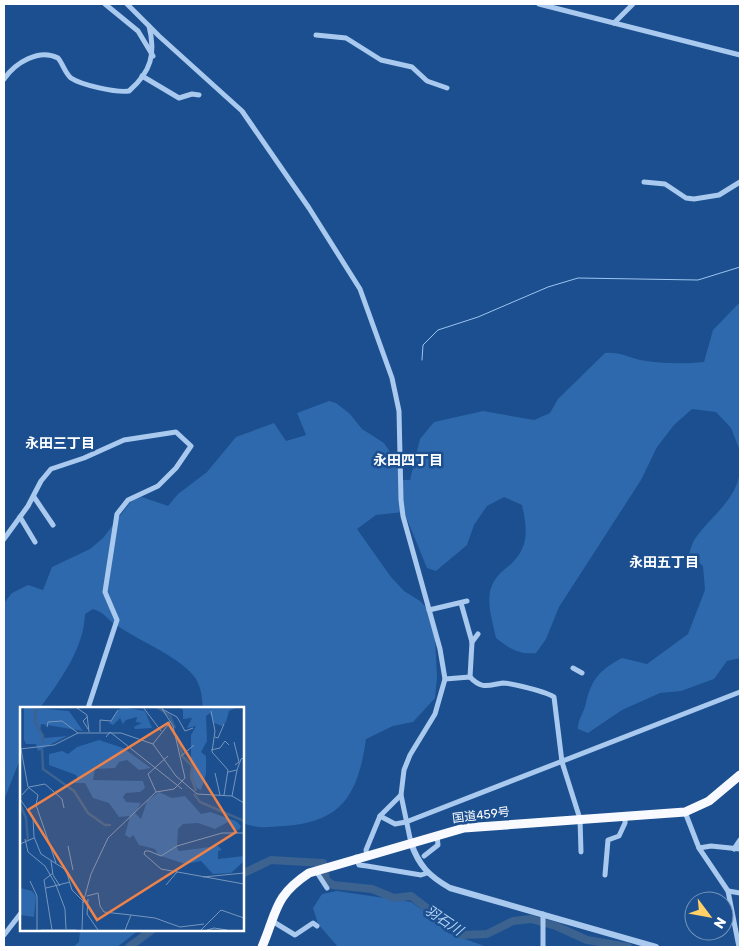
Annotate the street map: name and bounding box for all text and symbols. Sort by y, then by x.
district label: 永田三丁目 [25,435,95,452]
district label: 永田四丁目 [373,452,443,469]
district label: 永田五丁目 [629,554,699,571]
inset map [20,707,244,931]
street label: 国道459号 [452,805,510,825]
north arrow [684,891,734,941]
water label: 羽石川 [422,902,468,940]
text: N [710,914,729,931]

